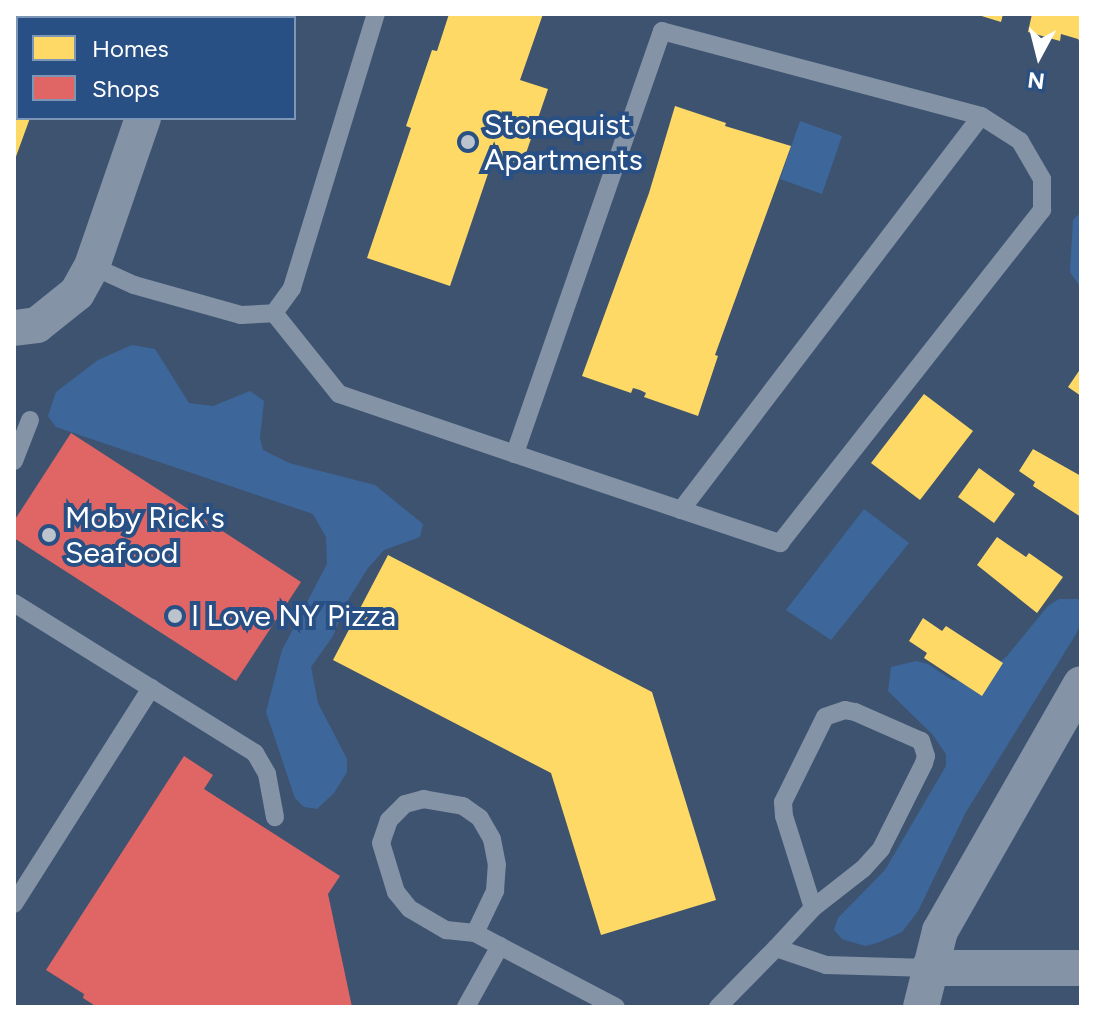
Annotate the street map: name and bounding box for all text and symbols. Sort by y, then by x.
legend [16,16,296,120]
north arrow [999,16,1079,96]
text: Homes [92,34,169,63]
text: N [1026,66,1046,95]
text: Shops [92,74,159,103]
place label: Stonequist Apartments [484,107,643,178]
marker: Stonequist Apartments [459,133,477,151]
place label: Moby Rick's Seafood [65,500,225,570]
marker: Moby Rick's Seafood [40,526,58,544]
place label: I Love NY Pizza [191,598,396,634]
marker: I Love NY Pizza [166,607,184,625]

